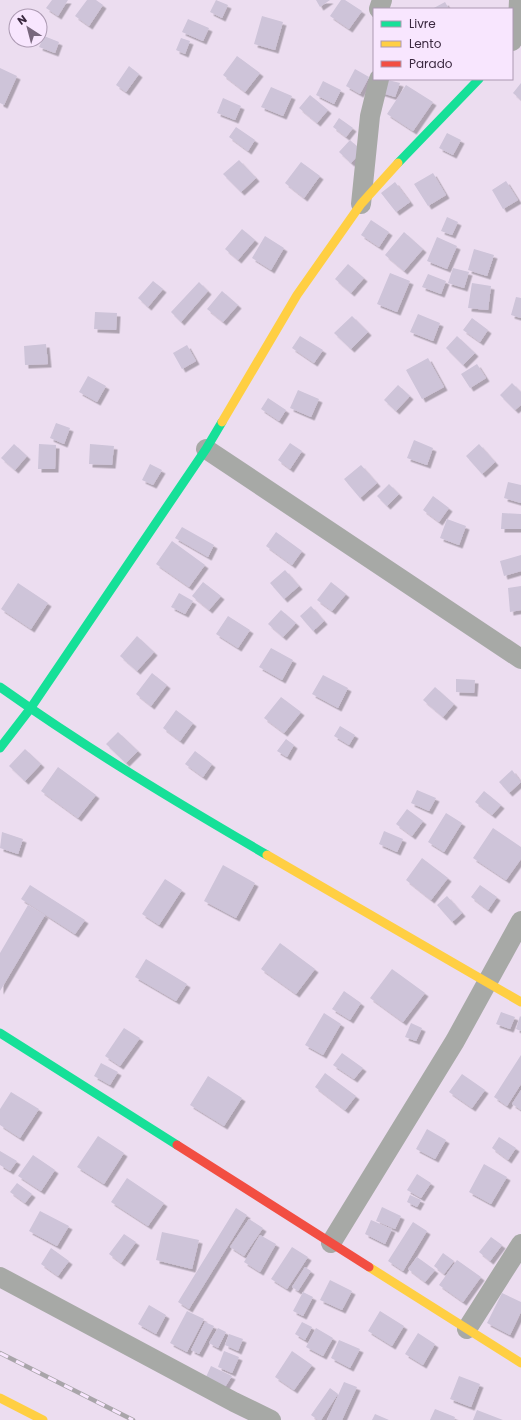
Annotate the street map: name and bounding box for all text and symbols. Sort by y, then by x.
north arrow [8,8,48,48]
legend [373,8,513,80]
text: N [14,11,30,29]
text: Livre [409,15,436,32]
text: Lento [409,35,442,52]
text: Parado [409,55,453,72]

